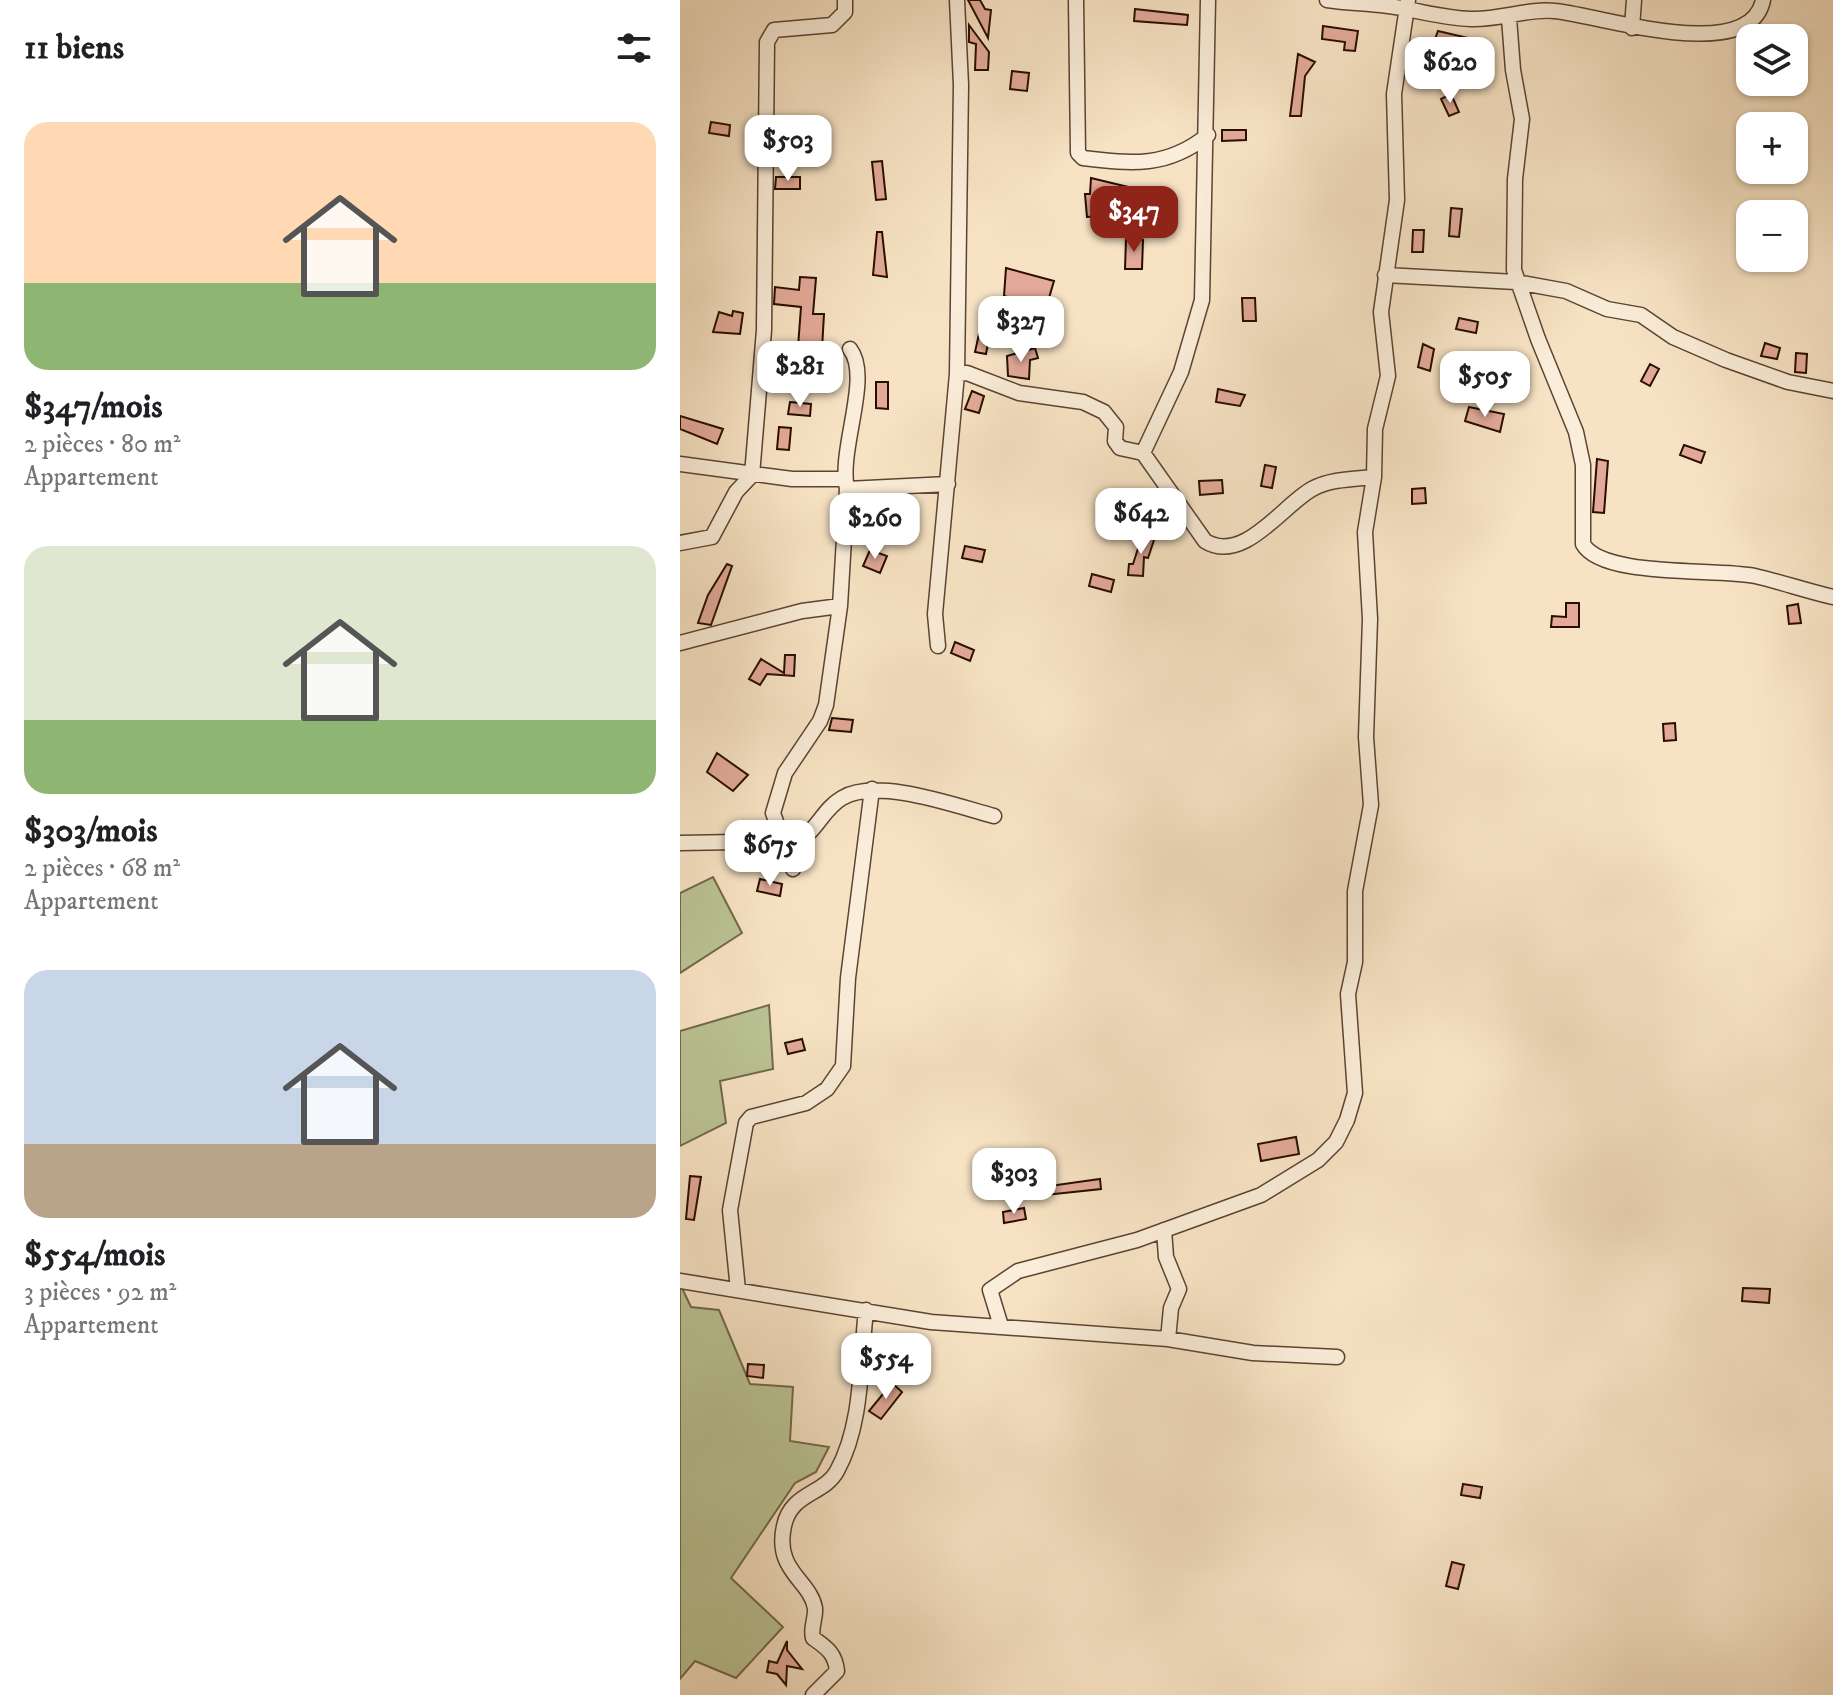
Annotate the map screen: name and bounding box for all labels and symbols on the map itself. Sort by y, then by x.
pin: $620 [1403,37,1497,105]
pin: $503 [741,115,835,183]
pin: $347 [1087,186,1181,254]
pin: $327 [974,296,1068,364]
pin: $281 [753,341,847,409]
pin: $505 [1438,351,1532,419]
pin: $642 [1094,488,1188,556]
pin: $260 [828,493,922,561]
pin: $675 [723,820,817,888]
pin: $303 [967,1148,1061,1216]
pin: $554 [839,1333,933,1401]

